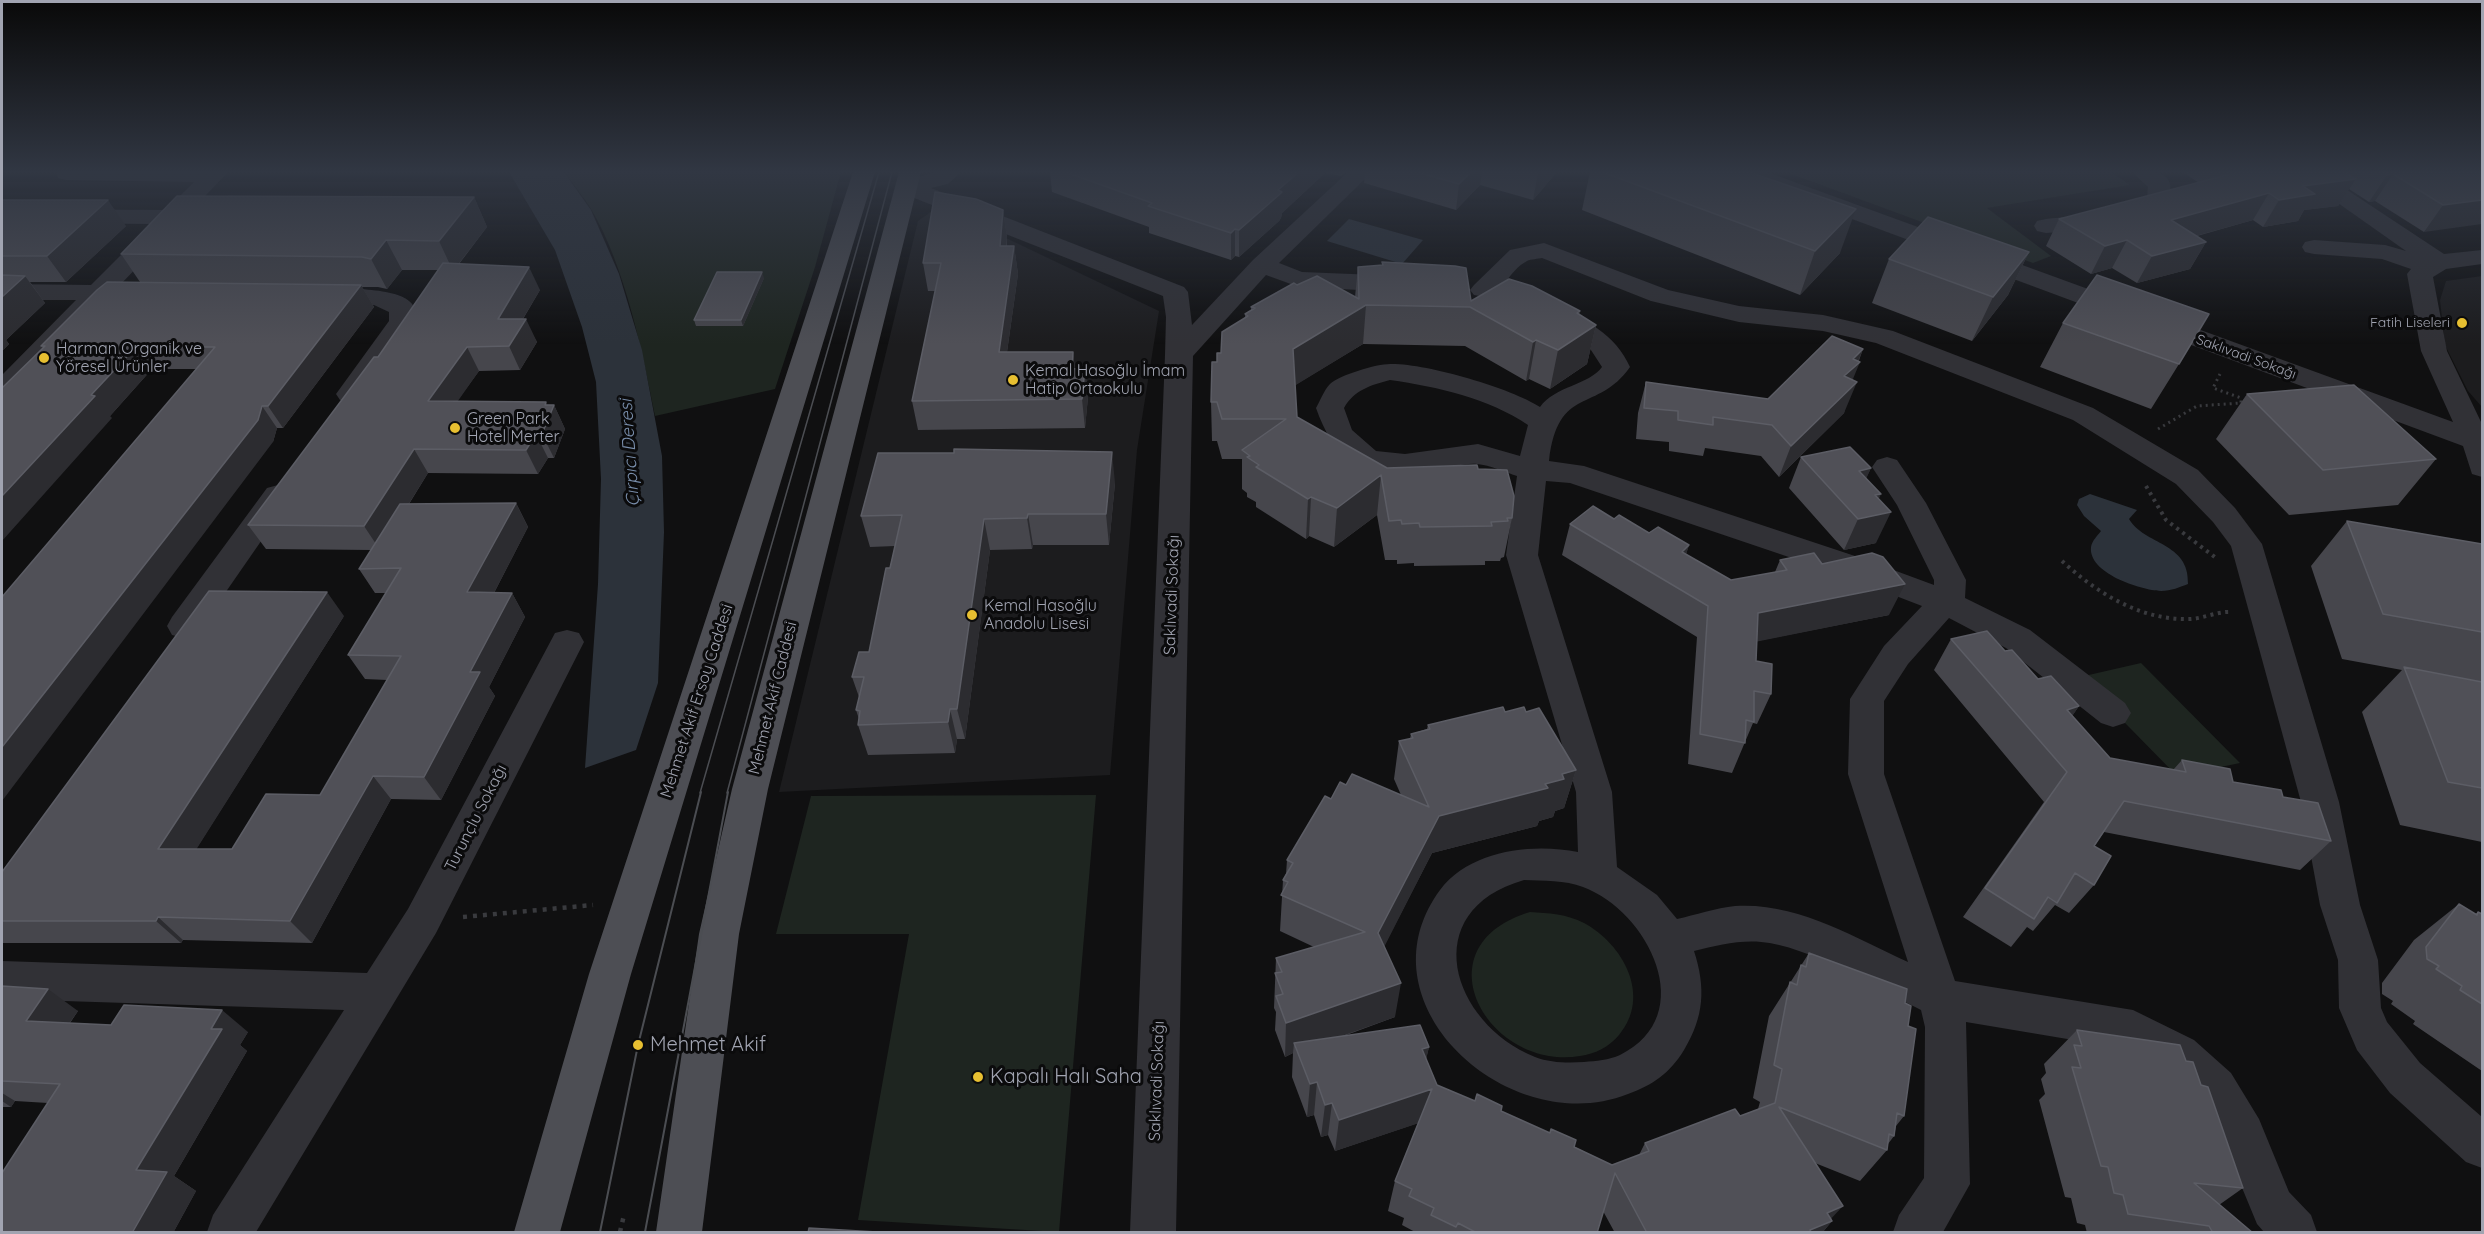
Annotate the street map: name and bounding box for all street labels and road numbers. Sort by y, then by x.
street label: Saklıvadi Sokağı [2194,331,2298,383]
street label: Saklıvadi Sokağı [1160,535,1184,655]
street label: Mehmet Akif Ersoy Caddesi [657,602,737,800]
street label: Mehmet Akif Caddesi [745,620,801,776]
street label: Turunçlu Sokağı [441,762,511,874]
street label: Saklıvadi Sokağı [1145,1021,1169,1141]

